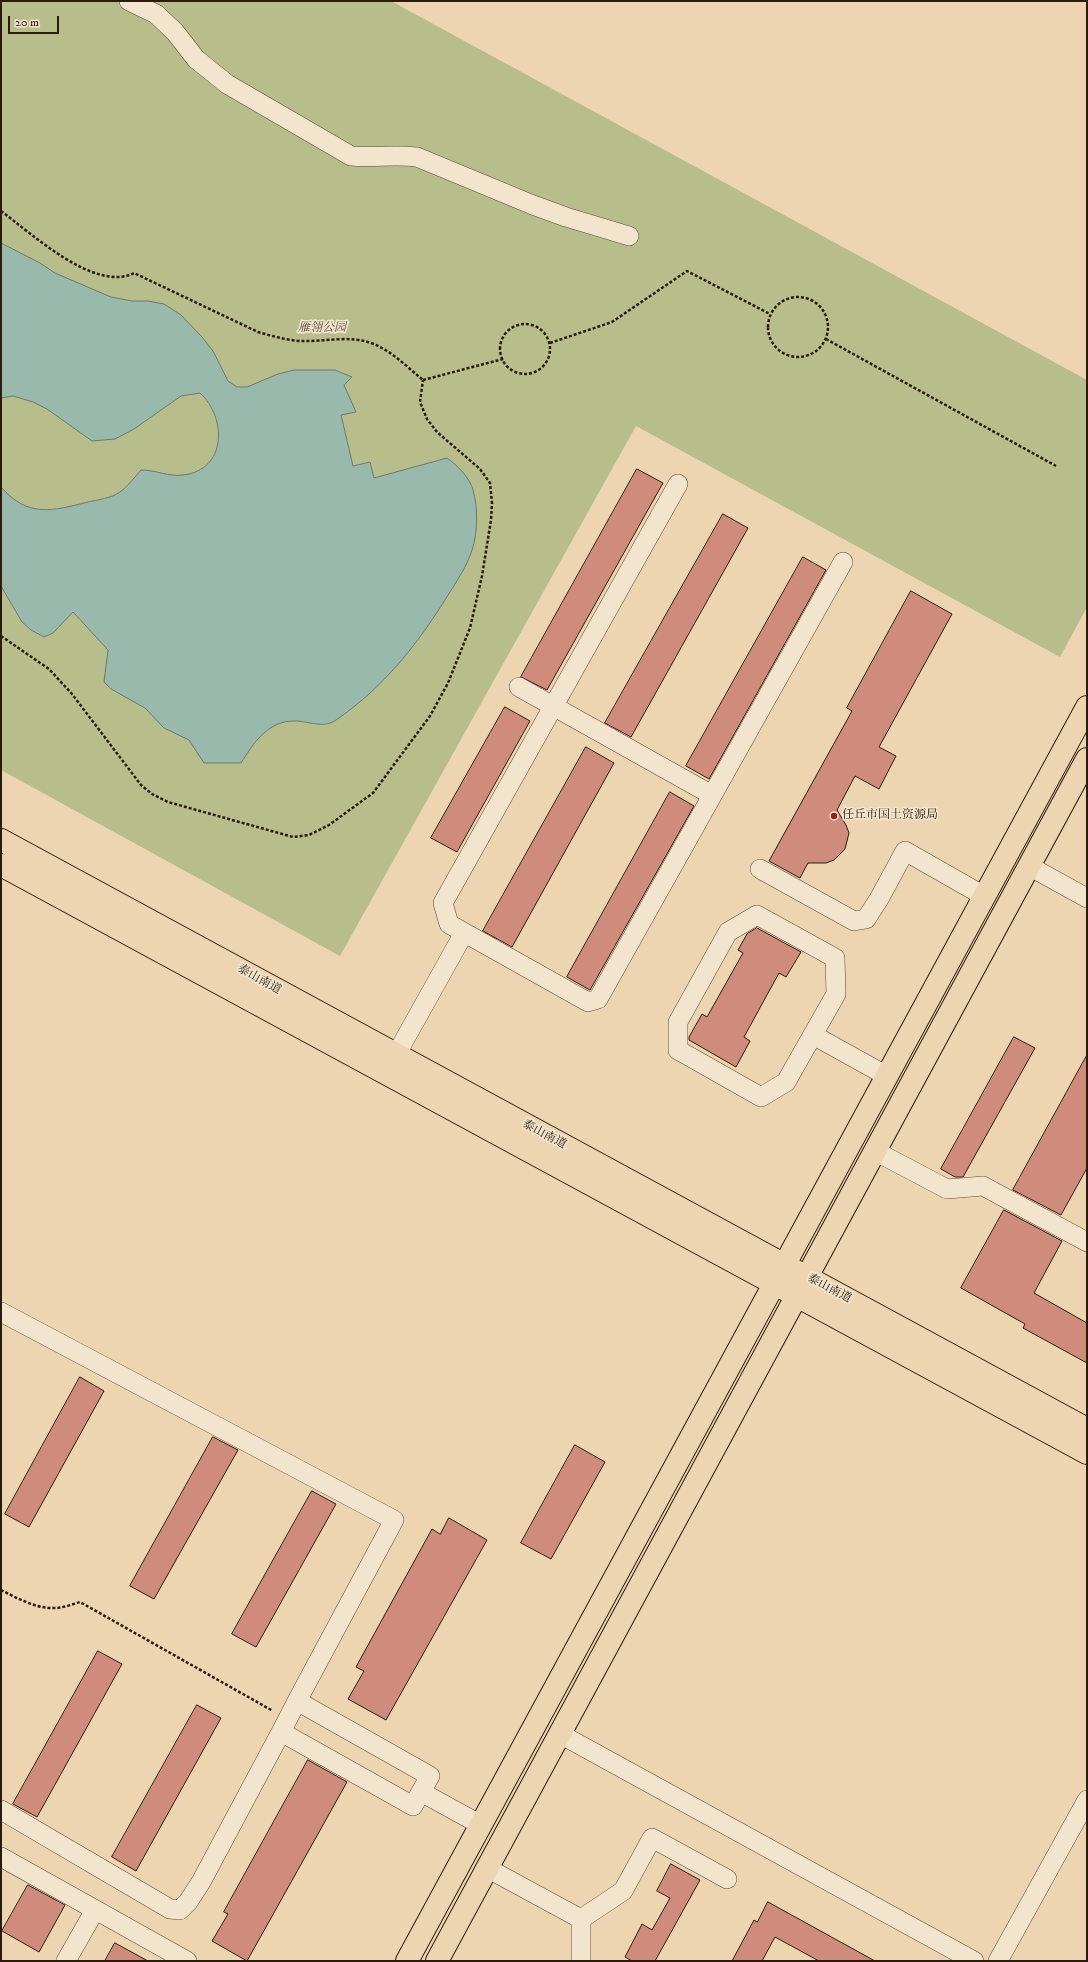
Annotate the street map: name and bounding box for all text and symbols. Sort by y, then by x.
scale bar [10,8,61,34]
text: 20 m [15,15,39,30]
park label: 雁翎公园 [298,322,346,336]
place label: 任丘市国土资源局 [842,809,938,823]
marker: 任丘市国土资源局 [829,811,839,821]
street label: 泰山南道 [235,962,283,998]
street label: 泰山南道 [519,1117,569,1153]
street label: 泰山南道 [804,1271,854,1307]

